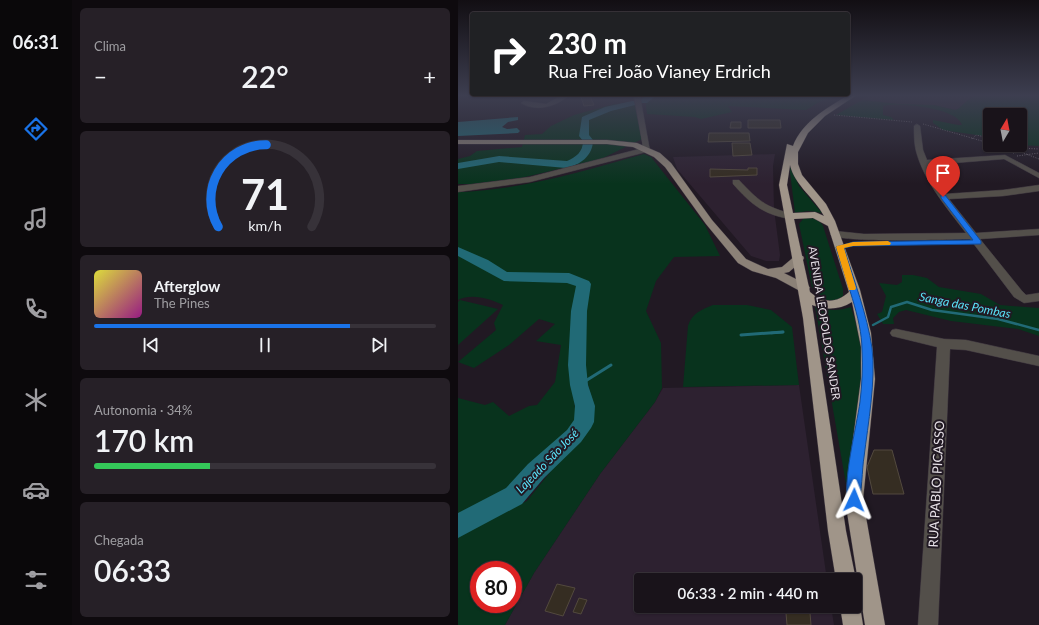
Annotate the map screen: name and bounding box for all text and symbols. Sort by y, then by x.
text: 230 m [548,26,627,60]
icon: right [482,28,534,80]
text: 06:31 [13,31,59,53]
text: Clima [94,38,126,54]
text: 22° [241,58,289,94]
text: Rua Frei João Vianey Erdrich [548,60,771,82]
text: − [94,63,107,90]
text: + [423,63,436,90]
north arrow [983,108,1027,152]
map controls [983,108,1027,152]
icon: directions [22,115,50,143]
pin [926,156,960,197]
icon: arrive [932,162,954,184]
text: 71 [241,169,289,219]
icon: music [22,205,50,233]
text: km/h [248,217,282,234]
street label: AVENIDA LEOPOLDO SANDER [806,245,844,401]
text: Afterglow [154,277,220,295]
water label: Sanga das Pombas [918,289,1012,321]
icon: phone [22,295,50,323]
text: The Pines [154,295,210,311]
icon: previous [140,334,162,356]
icon: pause [254,334,276,356]
icon: next [368,334,390,356]
icon: climate [22,386,50,414]
text: Autonomia · 34% [94,402,192,418]
street label: RUA PABLO PICASSO [925,420,947,548]
text: 170 km [94,422,194,458]
water label: Lajeado São José [512,425,582,496]
icon: car [22,476,50,504]
position arrow [833,479,875,521]
text: Chegada [94,532,144,548]
text: 06:33 [94,552,171,588]
speed limit sign: 80 [470,561,522,613]
icon: filters [22,566,50,594]
text: 06:33 · 2 min · 440 m [678,584,818,602]

